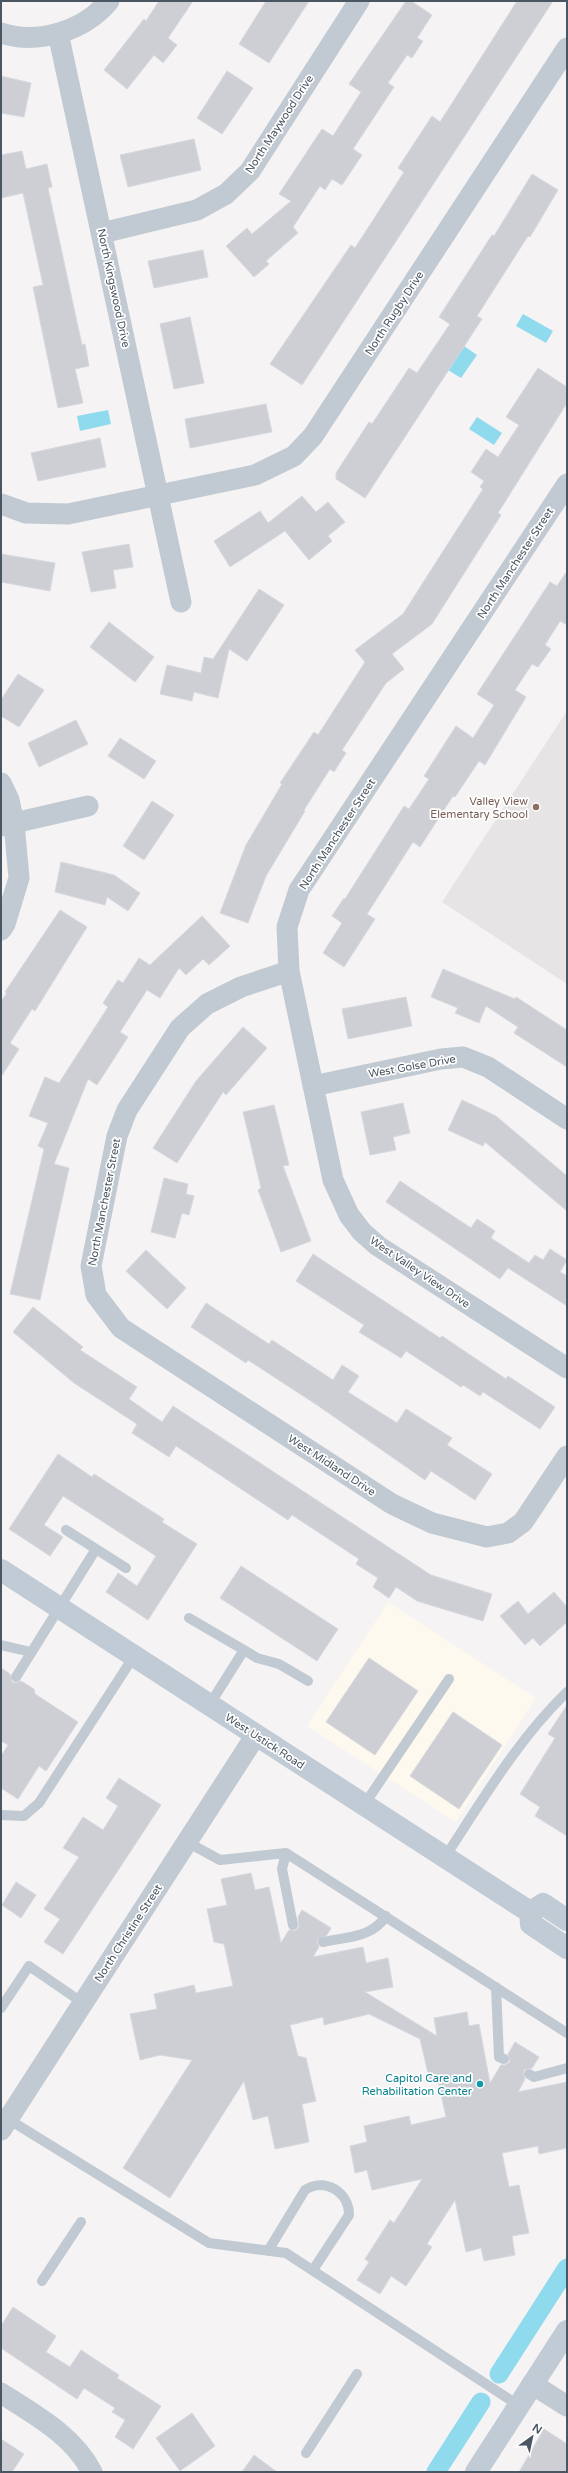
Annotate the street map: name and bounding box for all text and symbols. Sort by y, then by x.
street label: North Maywood Drive [243,73,316,176]
street label: North Kingswood Drive [95,227,132,349]
street label: North Rugby Drive [362,269,426,358]
street label: North Manchester Street [475,505,556,621]
street label: North Manchester Street [297,776,378,892]
place label: Valley View Elementary School [430,795,528,821]
marker: Valley View Elementary School [531,802,541,812]
street label: West Golse Drive [367,1052,457,1081]
street label: North Manchester Street [86,1137,123,1267]
street label: West Valley View Drive [367,1234,472,1311]
street label: West Midland Drive [285,1432,378,1499]
street label: West Ustick Road [223,1711,307,1772]
street label: North Christine Street [92,1882,165,1985]
place label: Capitol Care and Rehabilitation Center [362,2072,473,2098]
marker: Capitol Care and Rehabilitation Center [475,2079,485,2089]
north arrow [512,2417,552,2457]
text: N [530,2421,544,2437]

